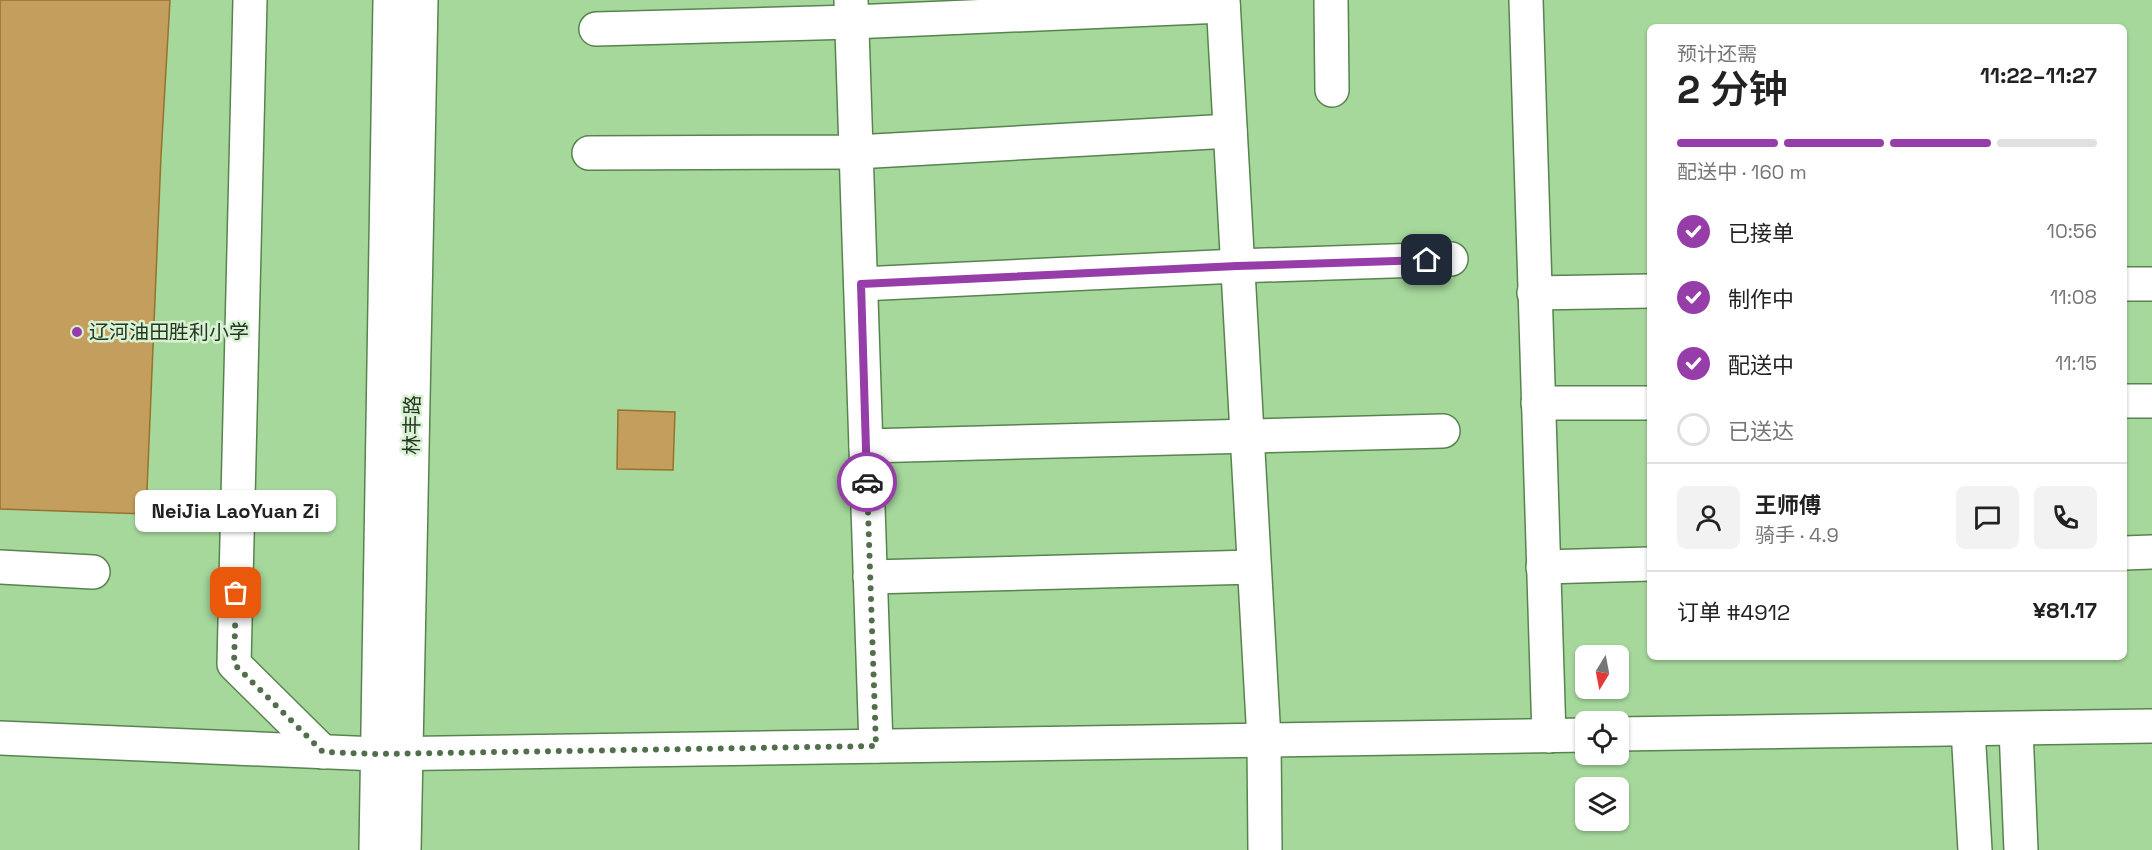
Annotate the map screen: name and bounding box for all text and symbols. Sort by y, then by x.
text: 预计还需 [1677,41,1757,67]
text: 11:22–11:27 [1980,61,2097,89]
text: 2 分钟 [1677,65,1788,114]
text: 配送中 · 160 m [1677,159,1807,185]
icon: check [1677,215,1710,248]
text: 10:56 [2047,218,2097,244]
text: 已接单 [1728,219,1794,247]
pin [1401,234,1452,285]
icon: home [1410,243,1443,276]
icon: check [1677,281,1710,314]
text: 11:08 [2050,284,2097,310]
text: 制作中 [1728,285,1794,313]
place label: 辽河油田胜利小学 [89,319,249,345]
marker: 辽河油田胜利小学 [70,325,84,339]
icon: check [1677,347,1710,380]
text: 11:15 [2055,350,2097,376]
text: 配送中 [1728,351,1794,379]
street label: 林丰路 [398,395,426,455]
text: 已送达 [1728,417,1794,445]
courier [837,452,897,512]
icon: car [851,466,884,499]
button: person [1677,486,1740,549]
button: chat [1956,486,2019,549]
button: phone [2034,486,2097,549]
callout: NeiJia LaoYuan Zi [136,491,336,533]
text: 王师傅 [1755,491,1821,519]
text: NeiJia LaoYuan Zi [152,498,319,524]
text: 骑手 · 4.9 [1755,522,1839,548]
pin [210,567,261,618]
icon: bag [219,576,252,609]
text: ¥81.17 [2033,596,2097,624]
text: 订单 #4912 [1677,598,1790,626]
north arrow [1575,645,1629,699]
map controls [1575,645,1629,831]
button: locate [1575,711,1629,765]
button: layers [1575,777,1629,831]

